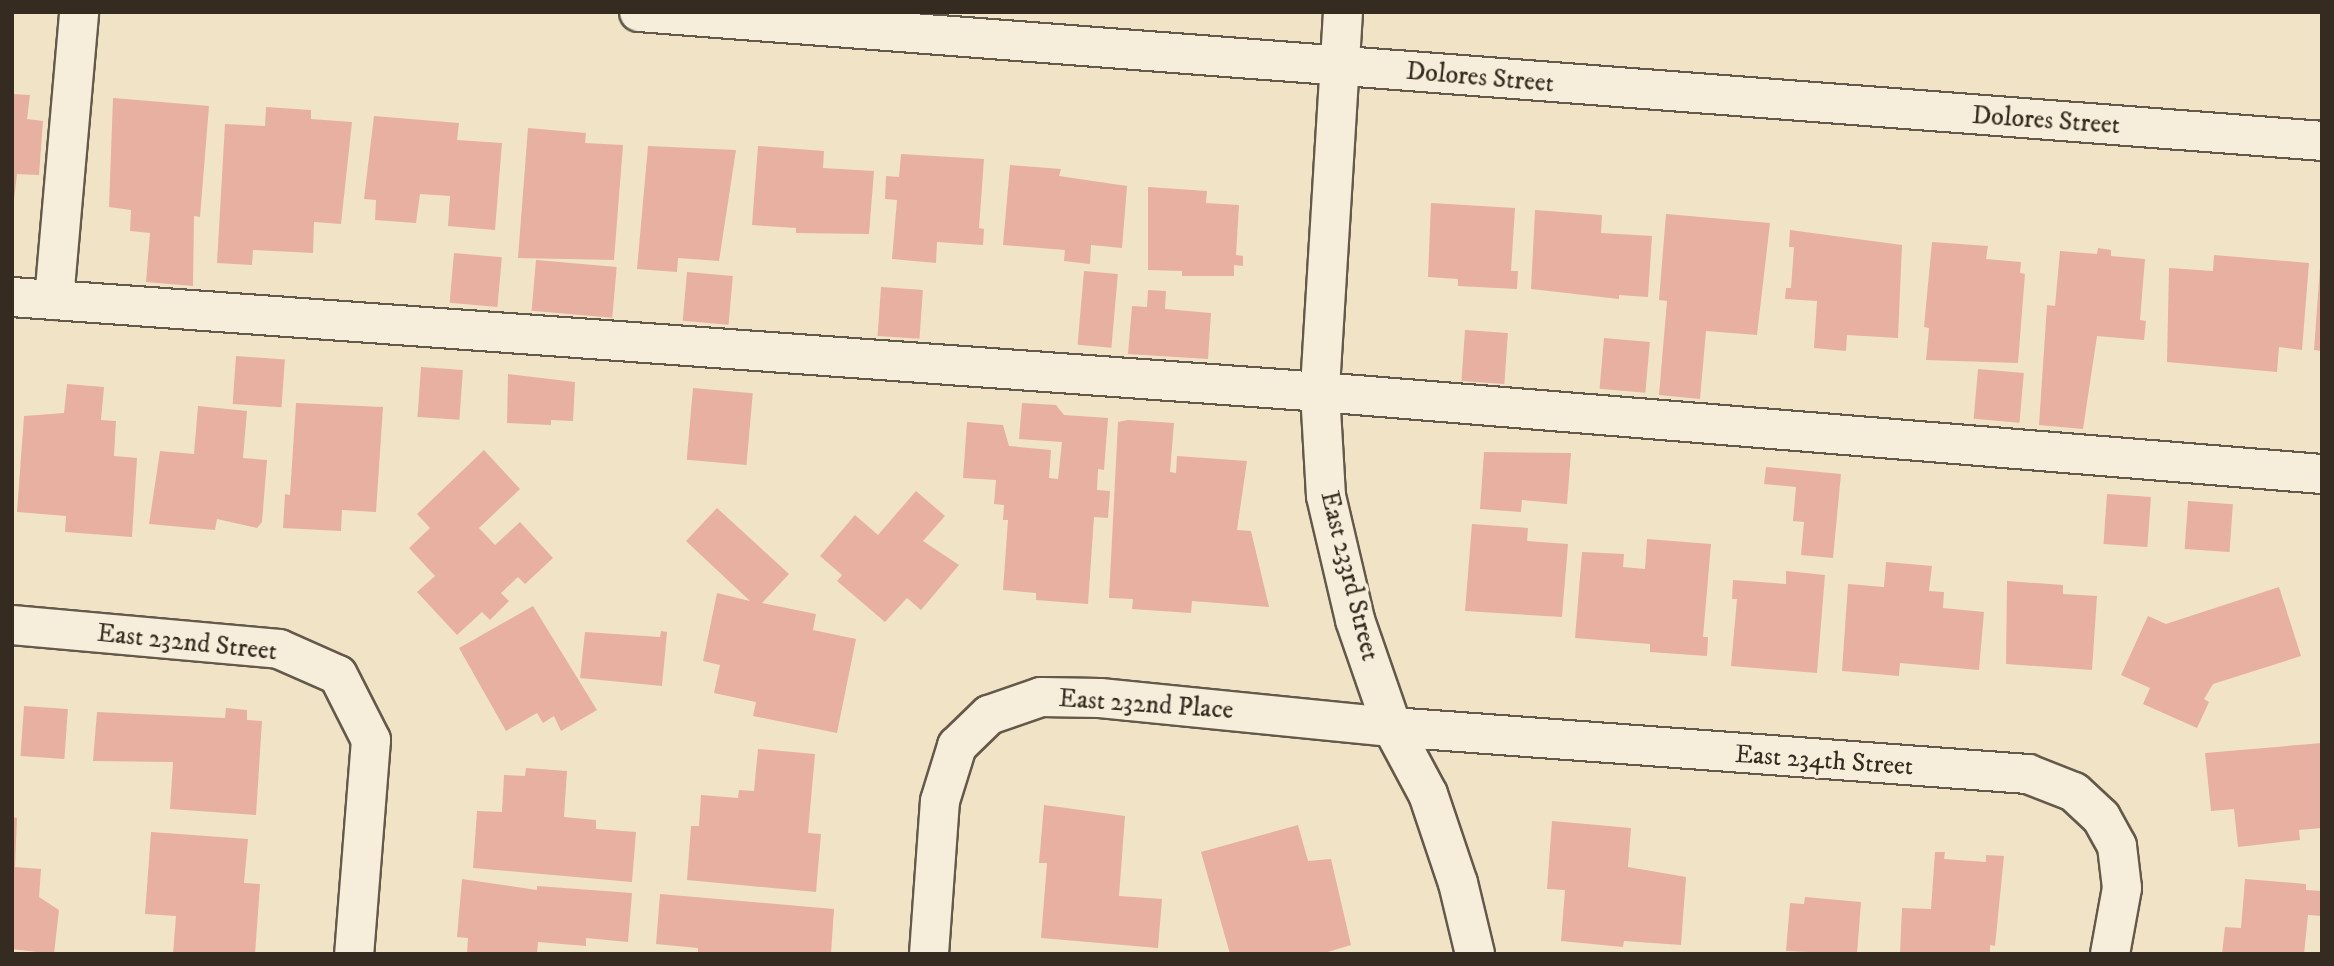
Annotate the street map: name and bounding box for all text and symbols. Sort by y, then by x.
street label: Dolores Street [1405,56,1555,100]
street label: Dolores Street [1971,100,2121,142]
street label: East 233rd Street [1313,488,1385,664]
street label: East 232nd Street [95,618,279,668]
street label: East 232nd Place [1058,683,1234,727]
street label: East 234th Street [1734,739,1914,783]

